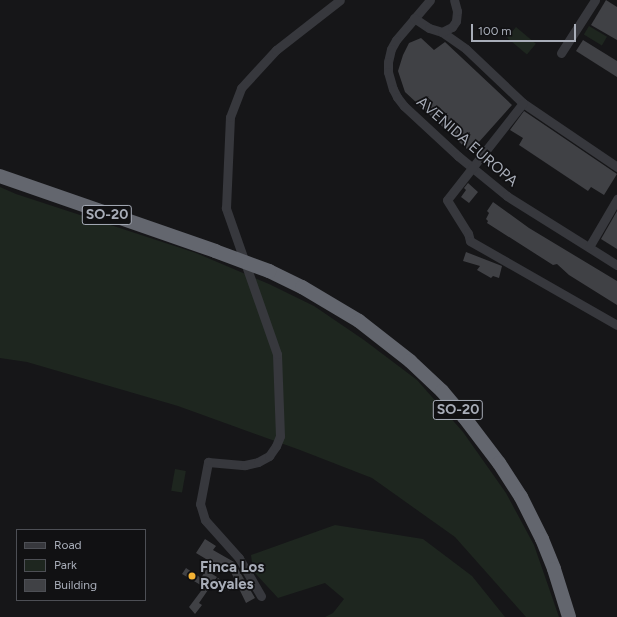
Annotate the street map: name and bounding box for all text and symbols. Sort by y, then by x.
scale bar [473,16,578,42]
text: 100 m [478,24,512,38]
street label: AVENIDA EUROPA [413,93,521,191]
road number: SO-20 [81,203,133,227]
road number: SO-20 [432,398,484,422]
legend [16,529,146,601]
text: Road [54,538,82,552]
text: Park [54,558,77,572]
place label: Finca Los Royales [200,558,264,593]
marker: Finca Los Royales [187,571,197,581]
text: Building [54,578,97,592]

